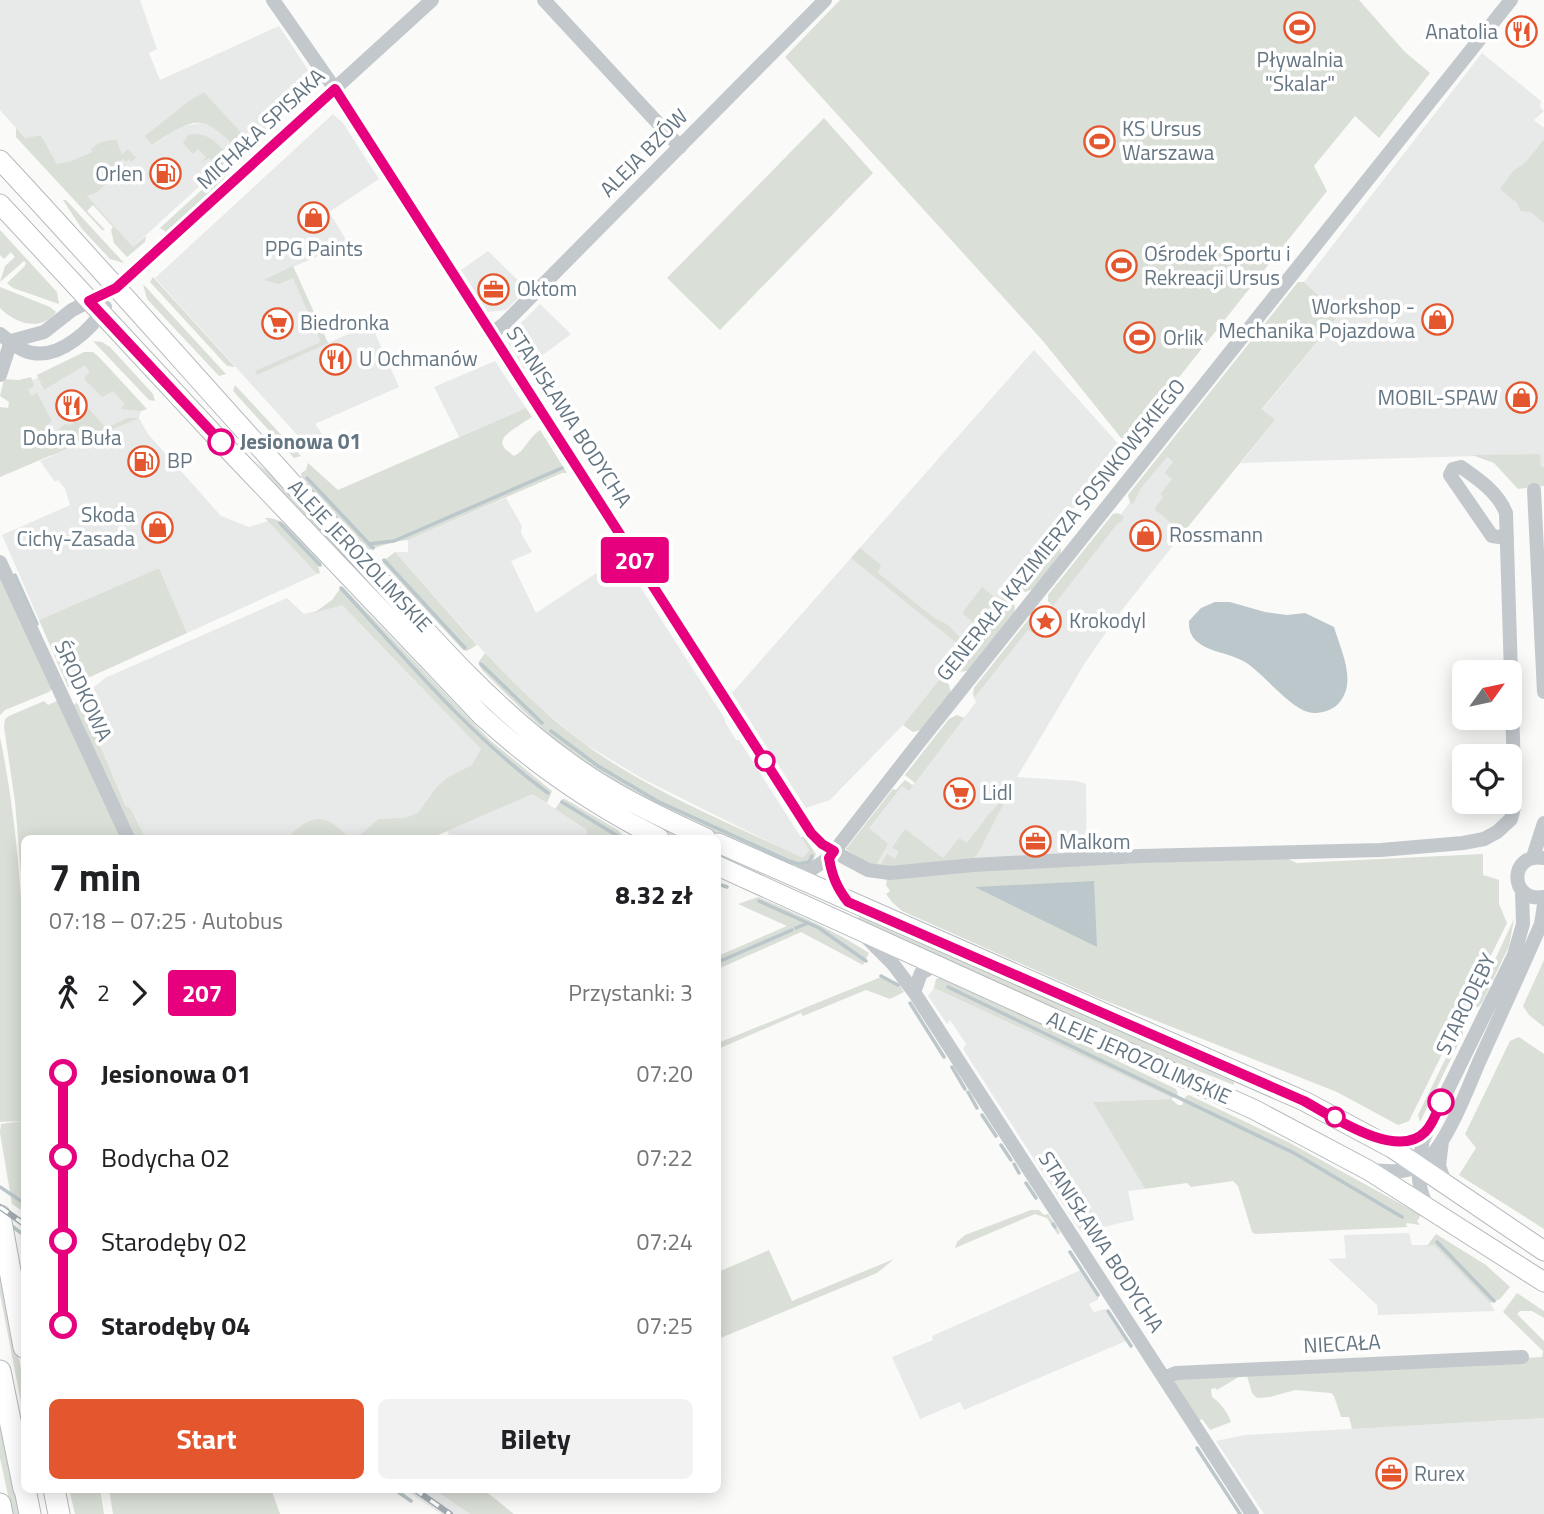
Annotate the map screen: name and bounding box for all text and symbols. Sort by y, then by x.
sports icon: Pływalnia "Skalar" [1283,11,1317,45]
place label: Anatolia [1425,15,1498,47]
restaurant icon: Anatolia [1504,15,1538,49]
place label: Pływalnia "Skalar" [1257,43,1344,99]
street label: MICHAŁA SPISAKA [189,60,332,196]
street label: ALEJA BZÓW [592,101,695,204]
place label: KS Ursus Warszawa [1122,112,1215,168]
sports icon: KS Ursus Warszawa [1082,124,1116,158]
place label: Orlen [95,157,143,189]
fuel station icon: Orlen [149,157,183,191]
shop icon: PPG Paints [297,200,331,234]
place label: PPG Paints [265,232,363,264]
place label: Ośrodek Sportu i Rekreacji Ursus [1144,237,1291,293]
sports icon: Ośrodek Sportu i Rekreacji Ursus [1104,249,1138,283]
office icon: Oktom [477,272,511,306]
place label: Oktom [517,272,577,304]
place label: Workshop - Mechanika Pojazdowa [1218,290,1415,346]
shop icon: Workshop - Mechanika Pojazdowa [1421,302,1455,336]
supermarket icon: Biedronka [260,306,294,340]
place label: Biedronka [300,306,390,338]
street label: STANISŁAWA BODYCHA [499,319,641,514]
sports icon: Orlik [1123,321,1157,355]
place label: Orlik [1163,321,1204,353]
restaurant icon: U Ochmanów [319,342,353,376]
place label: U Ochmanów [359,342,478,374]
street label: GENERAŁA KAZIMIERZA SOSNKOWSKIEGO [928,371,1193,688]
place label: MOBIL-SPAW [1377,381,1498,413]
shop icon: MOBIL-SPAW [1504,381,1538,415]
restaurant icon: Dobra Buła [55,389,89,423]
place label: Dobra Buła [22,421,122,453]
place label: Jesionowa 01 [240,425,361,457]
marker: Jesionowa 01 [208,429,234,455]
fuel station icon: BP [127,444,161,478]
place label: BP [167,444,192,476]
street label: ALEJE JEROZOLIMSKIE [281,472,440,639]
place label: Skoda Cichy-Zasada [17,498,135,554]
shop icon: Skoda Cichy-Zasada [141,510,175,544]
shop icon: Rossmann [1129,518,1163,552]
place label: Rossmann [1169,518,1263,550]
line badge: 207 [595,537,675,583]
text: 207 [615,542,655,578]
place icon: Krokodyl [1029,604,1063,638]
place label: Krokodyl [1069,604,1146,636]
street label: ŚRODKOWA [47,635,121,747]
north arrow [1452,660,1522,730]
map controls [1452,660,1522,814]
button: locate [1452,744,1522,814]
unlabelled marker [755,751,775,771]
supermarket icon: Lidl [942,776,976,810]
place label: Lidl [982,776,1013,808]
office icon: Malkom [1019,825,1053,859]
place label: Malkom [1059,825,1130,857]
text: 7 min [49,848,141,906]
text: 8.32 zł [615,875,693,914]
text: 07:18 – 07:25 · Autobus [49,903,283,938]
street label: STARODĘBY [1427,947,1504,1060]
icon: walk [49,974,87,1012]
icon: forward [120,974,158,1012]
text: 2 [97,975,110,1010]
text: 207 [182,975,222,1011]
text: Przystanki: 3 [568,975,693,1010]
street label: ALEJE JEROZOLIMSKIE [1042,1002,1237,1112]
text: Jesionowa 01 [101,1054,251,1093]
text: 07:20 [636,1056,693,1091]
unlabelled marker [1428,1089,1454,1115]
unlabelled marker [1325,1107,1345,1127]
text: Bodycha 02 [101,1138,230,1177]
text: 07:22 [636,1140,693,1175]
street label: STANISŁAWA BODYCHA [1031,1144,1173,1339]
text: Starodęby 02 [101,1222,247,1261]
text: 07:24 [636,1224,693,1259]
text: Starodęby 04 [101,1306,251,1345]
text: 07:25 [636,1308,693,1343]
street label: NIECAŁA [1302,1325,1382,1361]
button: Start [49,1399,364,1479]
button: Bilety [378,1399,693,1479]
office icon: Rurex [1374,1457,1408,1491]
place label: Rurex [1414,1457,1466,1489]

